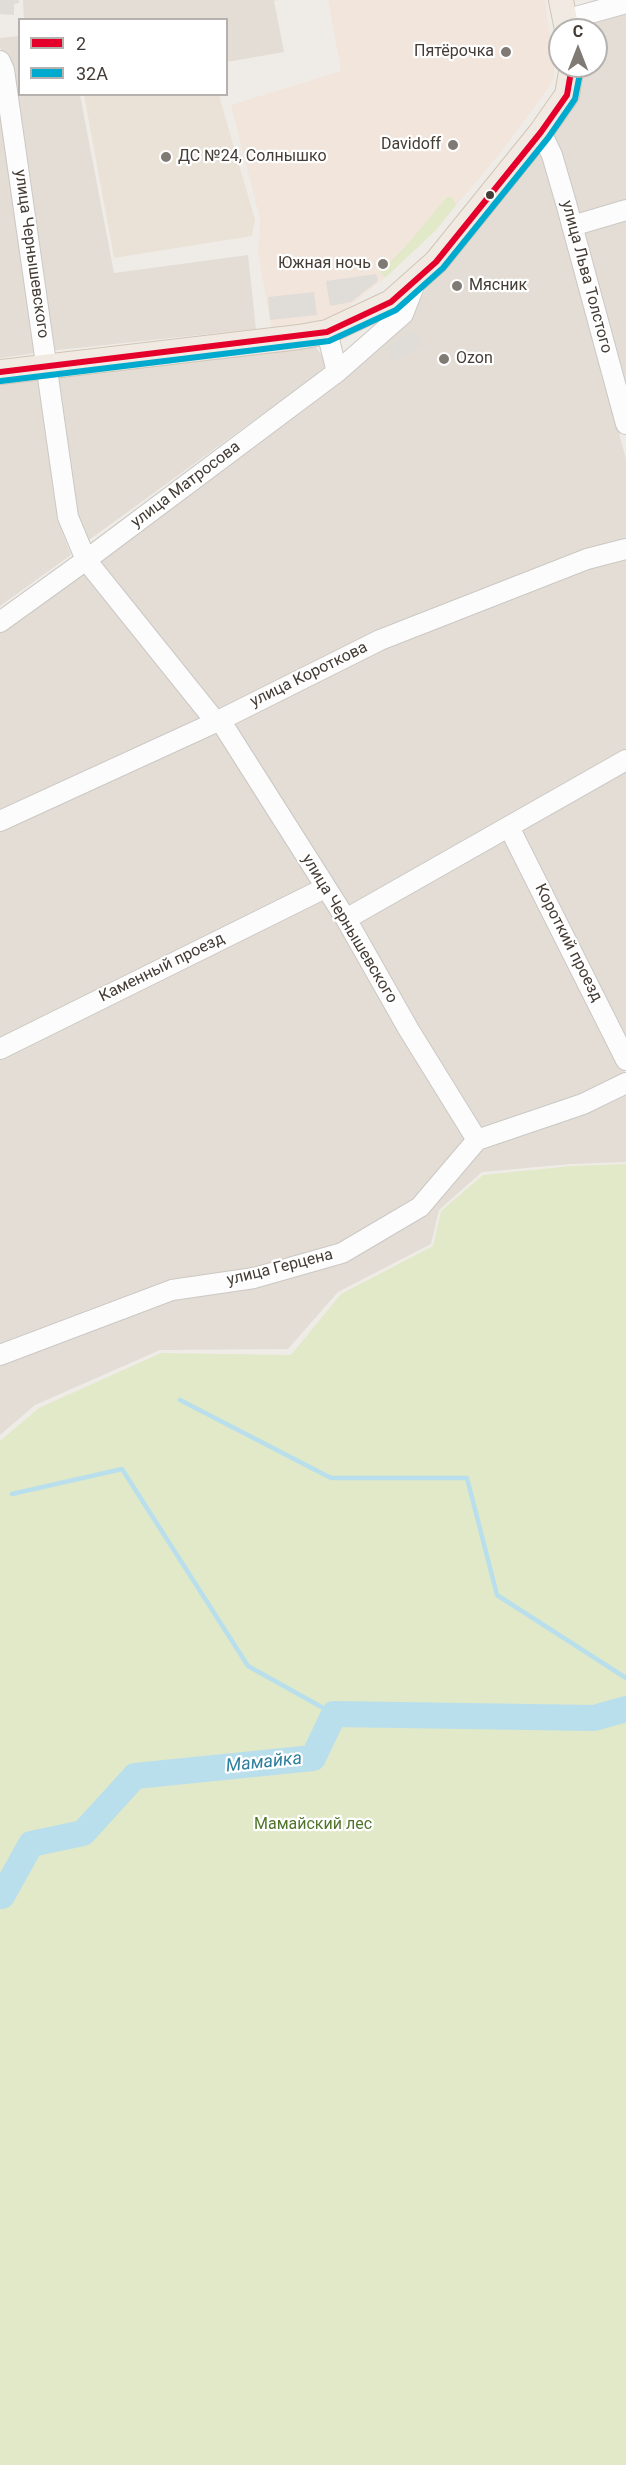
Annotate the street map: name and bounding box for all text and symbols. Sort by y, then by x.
legend [18,18,228,96]
north arrow [548,18,608,78]
text: С [573,22,583,41]
text: 2 [76,33,86,54]
place label: Пятёрочка [414,42,494,62]
marker: Пятёрочка [499,45,513,59]
text: 32A [76,63,108,84]
place label: Davidoff [381,135,441,155]
marker: Davidoff [446,138,460,152]
place label: ДС №24, Солнышко [178,147,327,167]
marker: ДС №24, Солнышко [159,150,173,164]
street label: улица Чернышевского [10,168,52,340]
unlabelled marker [484,189,496,201]
street label: улица Льва Толстого [556,199,616,355]
place label: Южная ночь [278,254,371,274]
marker: Южная ночь [376,257,390,271]
place label: Мясник [469,276,527,296]
marker: Мясник [450,279,464,293]
place label: Ozon [456,349,493,369]
marker: Ozon [437,352,451,366]
street label: улица Матросова [128,438,244,532]
street label: улица Короткова [247,638,371,712]
street label: улица Чернышевского [297,851,401,1007]
street label: Короткий проезд [530,881,606,1005]
street label: Каменный проезд [96,929,228,1007]
street label: улица Герцена [225,1246,335,1290]
water label: Мамайка [225,1748,303,1778]
park label: Мамайский лес [254,1815,372,1835]

